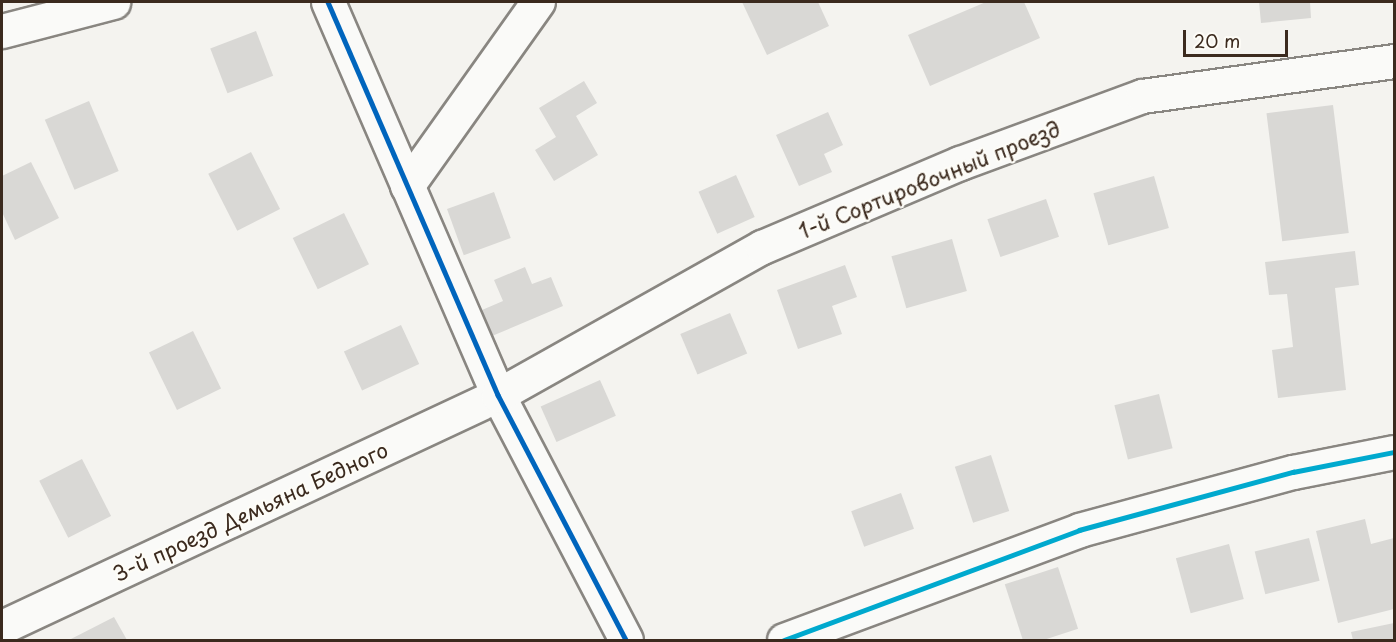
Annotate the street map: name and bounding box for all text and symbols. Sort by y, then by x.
scale bar [1186,18,1291,56]
text: 20 m [1194,27,1240,54]
street label: 1-й Сортировочный проезд [794,115,1064,243]
street label: 3-й проезд Демьяна Бедного [108,436,392,586]

